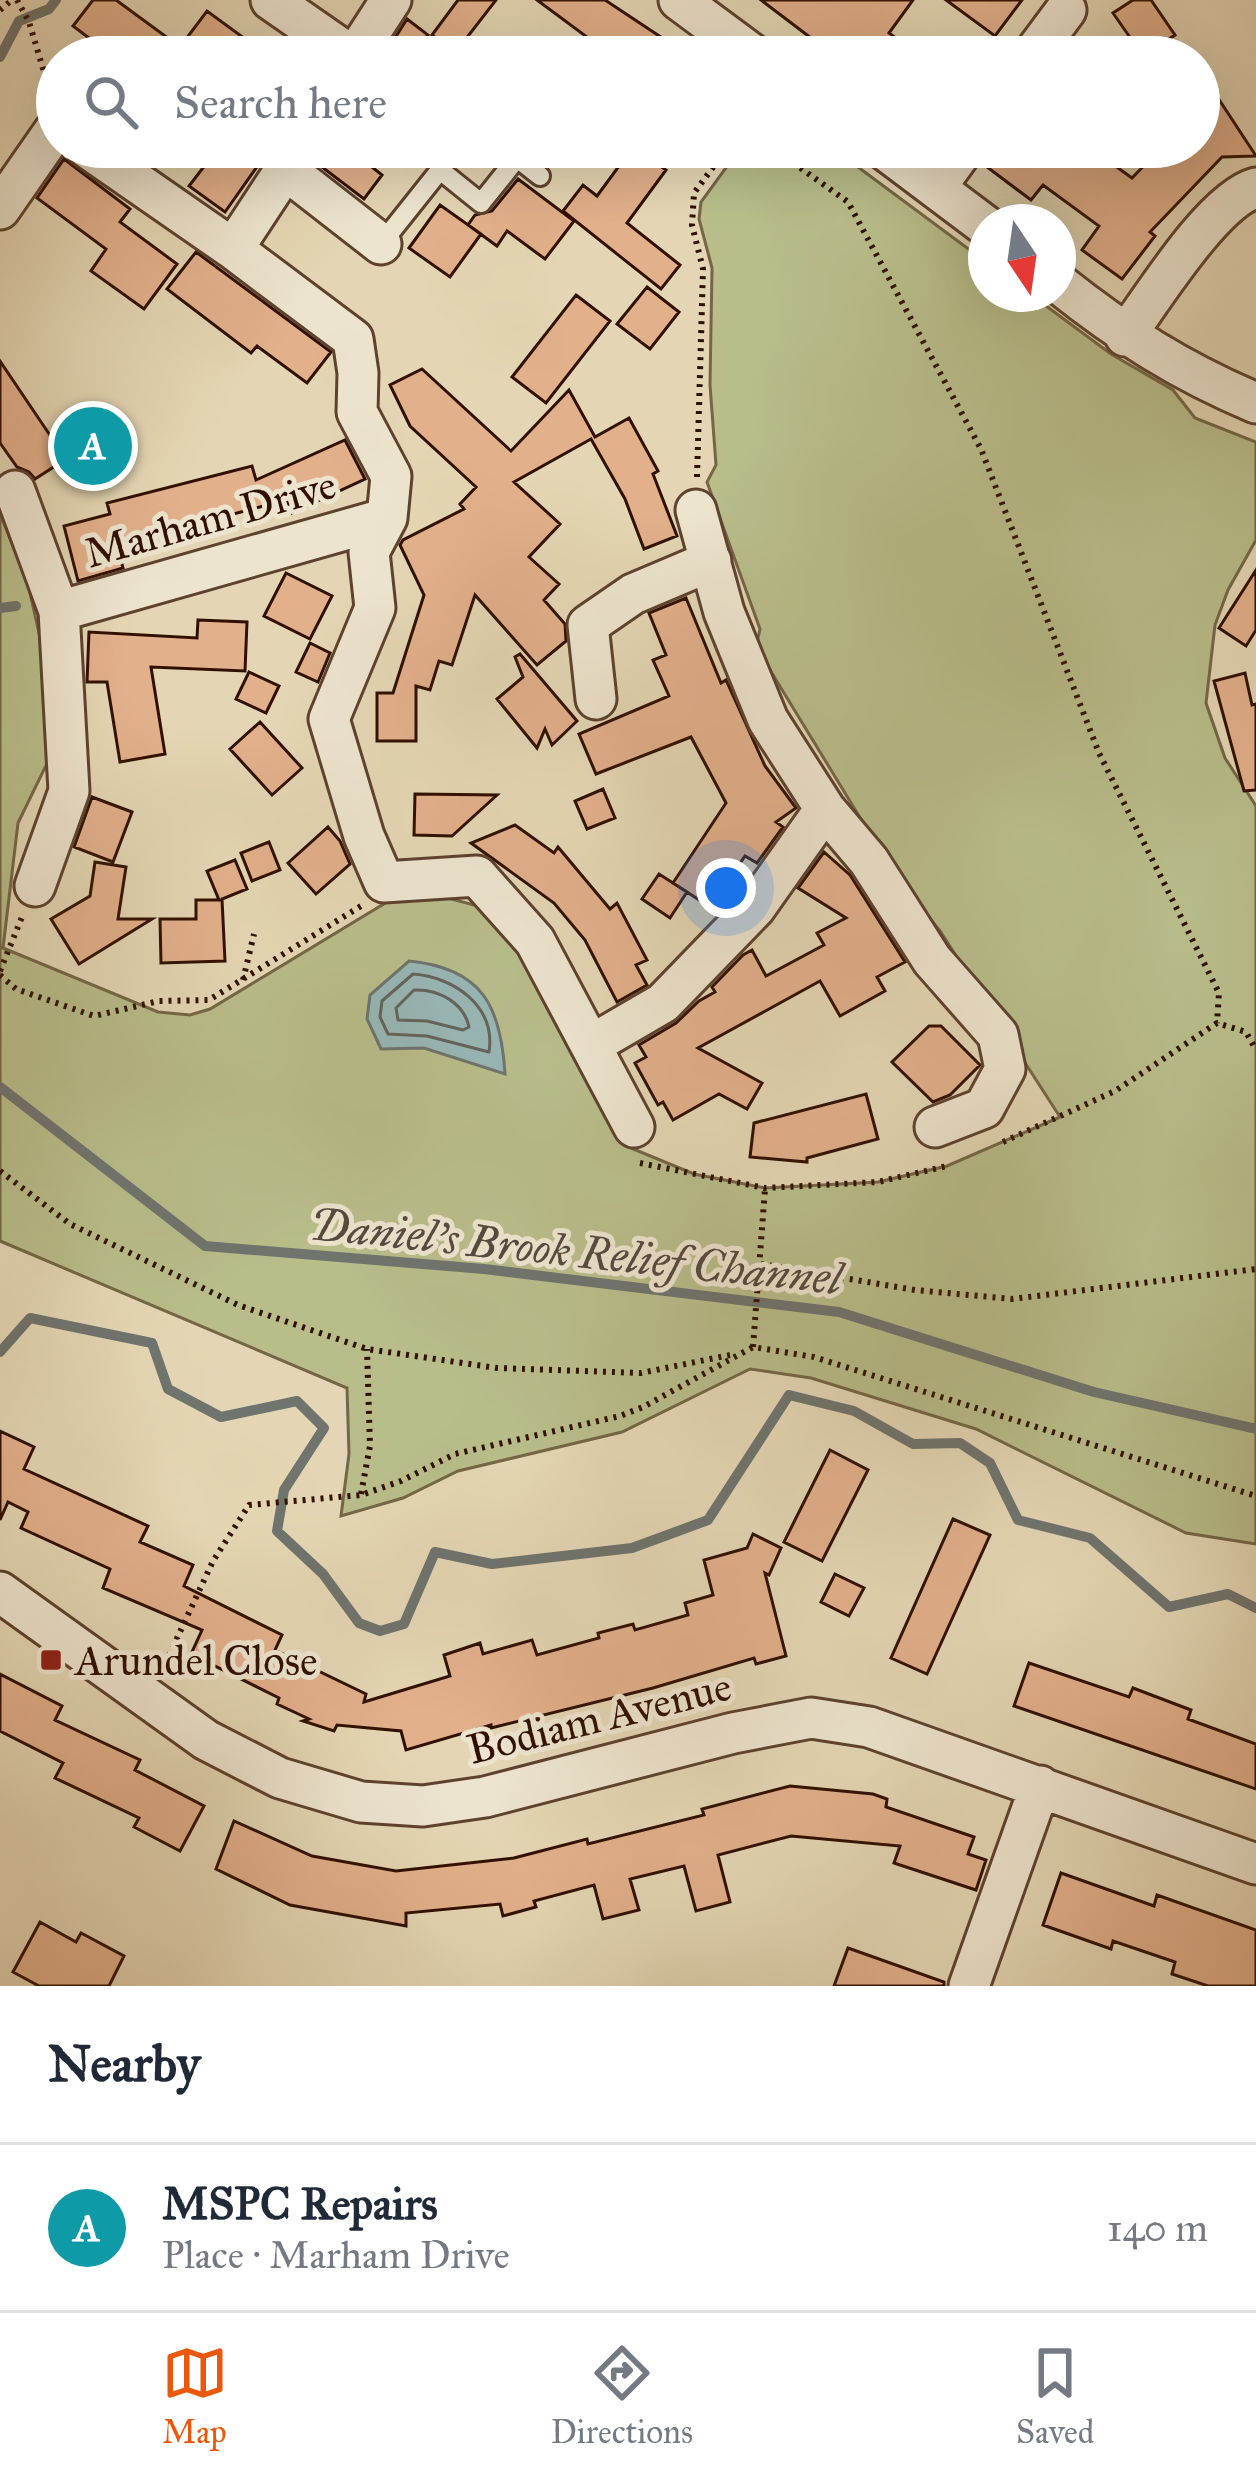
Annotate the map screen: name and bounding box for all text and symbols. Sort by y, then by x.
search box [36,36,1220,168]
icon: search [78,69,144,135]
text: Search here [174,75,387,130]
north arrow [968,204,1076,312]
pin: A [54,401,132,491]
street label: Marham Drive [79,458,342,580]
your location [696,858,756,918]
water label: Daniel's Brook Relief Channel [308,1196,848,1307]
place label: Arundel Close [73,1635,317,1687]
marker: Arundel Close [38,1647,64,1673]
street label: Bodiam Avenue [462,1660,737,1776]
text: Nearby [48,2033,200,2095]
text: MSPC Repairs [162,2176,438,2231]
text: A [74,2204,100,2252]
text: 140 m [1107,2204,1208,2252]
text: Place · Marham Drive [162,2231,510,2279]
tab: Map [162,2340,228,2452]
tab: Directions [551,2340,693,2452]
tab: Saved [1016,2340,1094,2452]

